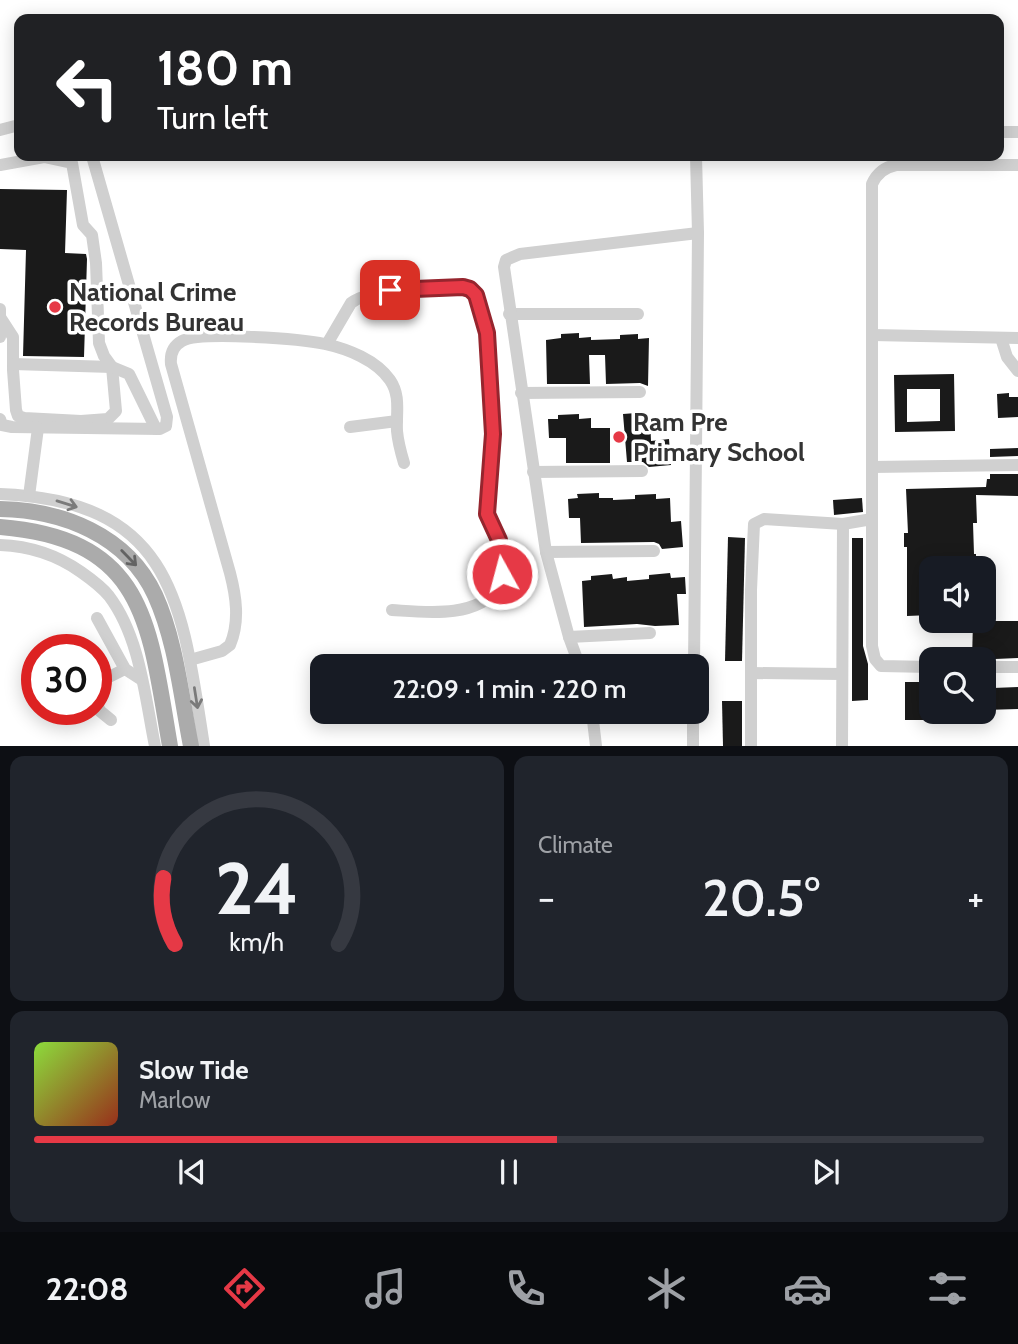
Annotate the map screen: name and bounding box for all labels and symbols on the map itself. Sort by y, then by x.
pin [360,260,420,320]
place label: National Crime Records Bureau [69,276,244,338]
marker: National Crime Records Bureau [47,299,63,315]
place label: Ram Pre Primary School [633,406,805,468]
marker: Ram Pre Primary School [611,429,627,445]
one-way arrow [56,499,78,512]
position arrow [465,537,539,611]
one-way arrow [120,549,137,566]
speed limit sign: 30 [21,634,112,725]
one-way arrow [190,686,203,709]

